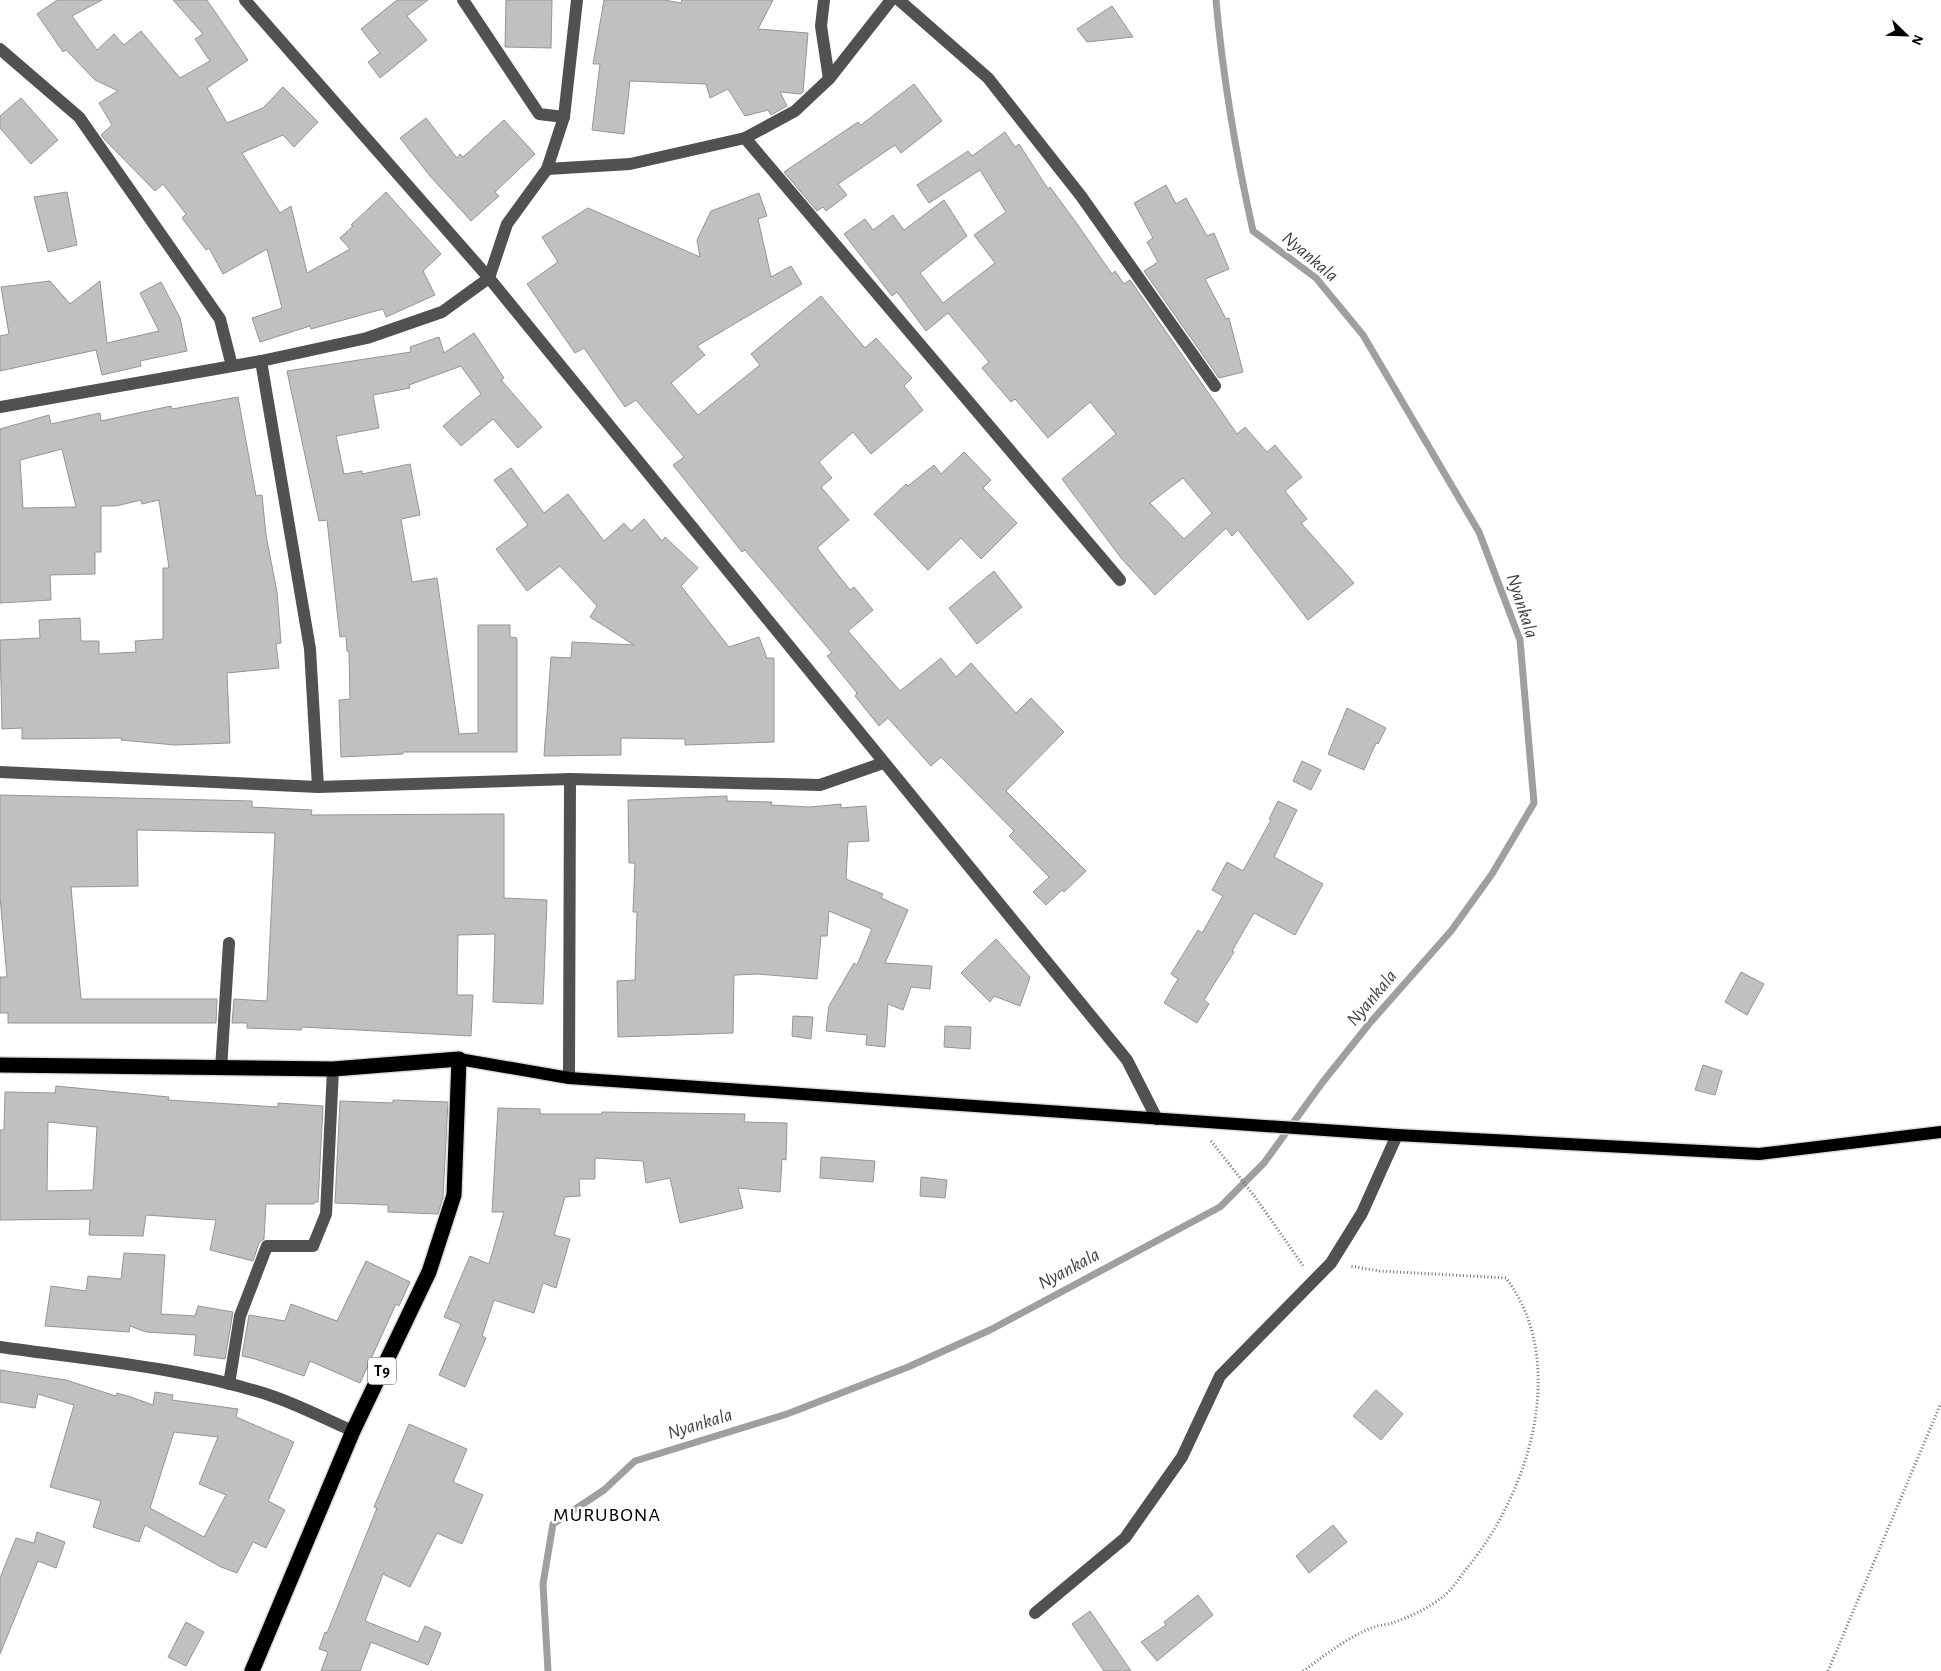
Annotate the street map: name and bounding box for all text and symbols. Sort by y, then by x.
north arrow [1881,10,1931,60]
text: N [1909,32,1925,47]
water label: Nyankala [1278,228,1342,286]
water label: Nyankala [1503,571,1541,641]
water label: Nyankala [1343,966,1401,1030]
water label: Nyankala [1035,1245,1103,1293]
road number: T9 [368,1358,396,1384]
water label: Nyankala [665,1405,735,1443]
district label: MURUBONA [553,1505,661,1525]

